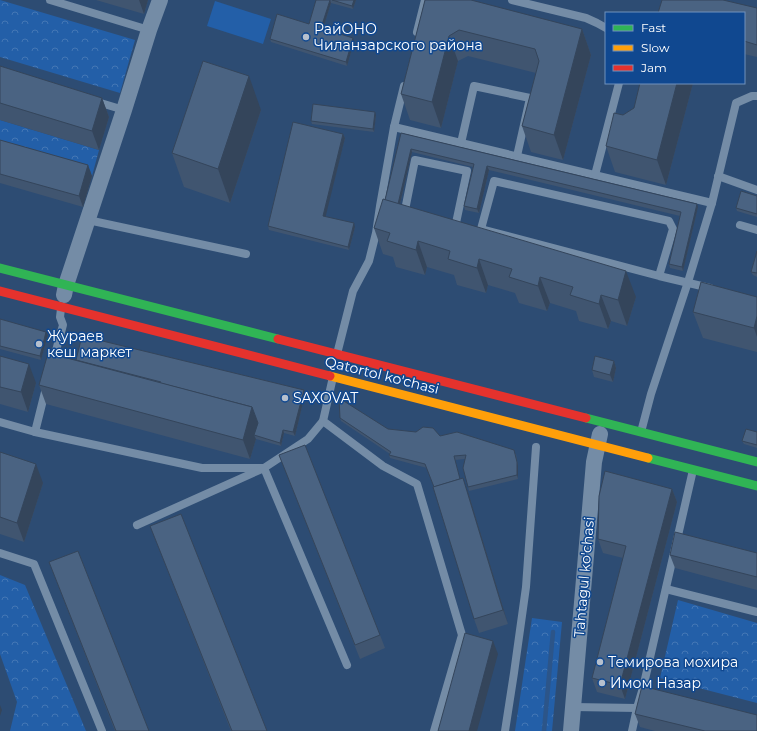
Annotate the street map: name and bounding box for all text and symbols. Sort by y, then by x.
legend [605,12,745,84]
place label: РайОНО Чиланзарского района [314,20,483,54]
text: Fast [641,20,666,35]
marker: РайОНО Чиланзарского района [301,32,311,42]
text: Slow [641,40,670,55]
text: Jam [640,60,667,75]
place label: Жураев кеш маркет [47,327,132,361]
marker: Жураев кеш маркет [34,339,44,349]
street label: Qatortol ko'chasi [323,352,441,398]
place label: SAXOVAT [293,389,358,407]
marker: SAXOVAT [280,393,290,403]
street label: Tahtagul ko'chasi [570,516,598,638]
place label: Темирова мохира [608,653,738,671]
marker: Темирова мохира [595,657,605,667]
place label: Имом Назар [610,674,701,692]
marker: Имом Назар [597,678,607,688]

